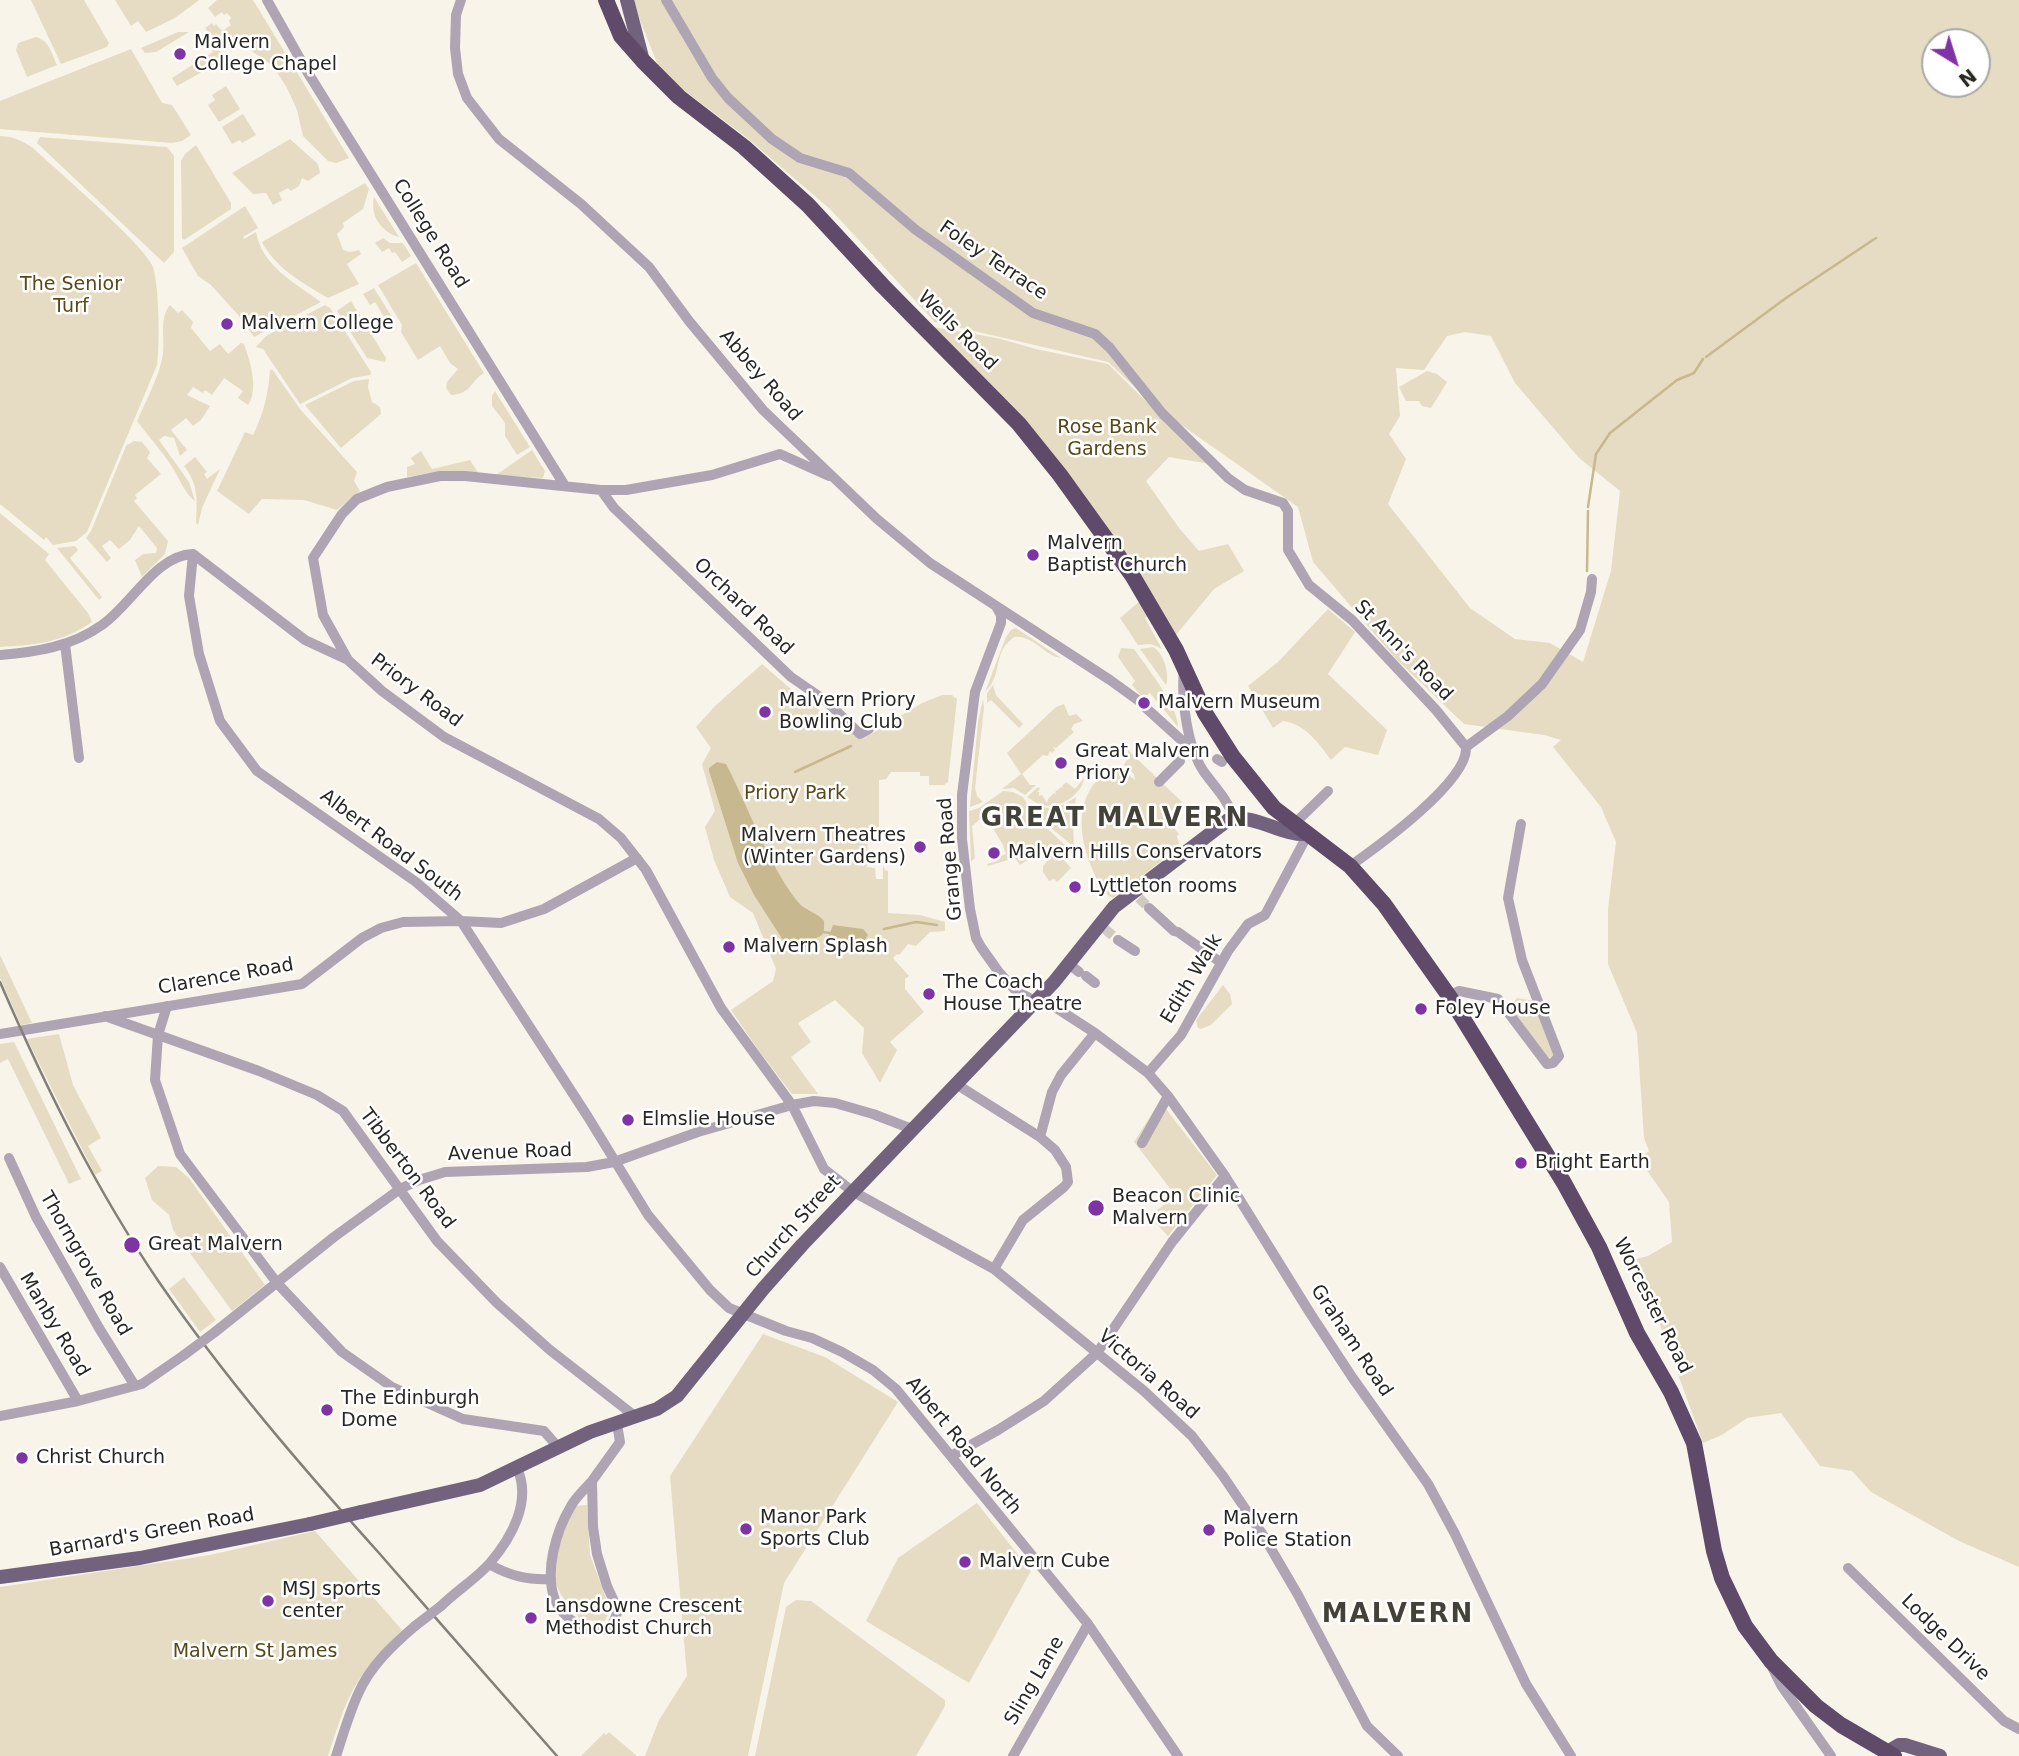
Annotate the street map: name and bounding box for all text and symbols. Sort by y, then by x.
north arrow [1921,28,1991,98]
place label: Malvern College Chapel [194,32,337,76]
marker: Malvern College Chapel [172,46,188,62]
text: N [1955,64,1981,92]
street label: College Road [387,175,473,293]
street label: Foley Terrace [935,217,1051,305]
park label: The Senior Turf [20,274,122,318]
street label: Wells Road [912,286,1002,376]
place label: Malvern College [241,313,394,335]
marker: Malvern College [219,316,235,332]
street label: Abbey Road [714,326,806,426]
park label: Rose Bank Gardens [1057,417,1157,461]
place label: Malvern Baptist Church [1047,533,1187,577]
marker: Malvern Baptist Church [1025,547,1041,563]
street label: Orchard Road [688,554,798,660]
street label: St Ann's Road [1349,596,1457,706]
street label: Priory Road [366,649,466,733]
place label: Malvern Priory Bowling Club [779,690,916,734]
place label: Malvern Museum [1158,692,1320,714]
marker: Malvern Museum [1136,695,1152,711]
marker: Malvern Priory Bowling Club [757,704,773,720]
place label: Great Malvern Priory [1075,741,1210,785]
marker: Great Malvern Priory [1053,755,1069,771]
park label: Priory Park [744,783,846,805]
street label: Albert Road South [315,785,467,907]
street label: Grange Road [934,796,968,922]
district label: GREAT MALVERN [982,803,1248,835]
place label: Malvern Theatres (Winter Gardens) [741,825,906,869]
marker: Malvern Theatres (Winter Gardens) [912,839,928,855]
place label: Malvern Hills Conservators [1008,842,1262,864]
marker: Malvern Hills Conservators [986,845,1002,861]
place label: Lyttleton rooms [1089,876,1237,898]
marker: Lyttleton rooms [1067,879,1083,895]
street label: Edith Walk [1156,930,1228,1028]
place label: Malvern Splash [743,936,888,958]
marker: Malvern Splash [721,939,737,955]
street label: Clarence Road [156,954,296,1000]
place label: The Coach House Theatre [943,972,1082,1016]
marker: The Coach House Theatre [921,986,937,1002]
place label: Foley House [1435,998,1551,1020]
marker: Foley House [1413,1001,1429,1017]
street label: Tibberton Road [354,1104,460,1234]
place label: Elmslie House [642,1109,776,1131]
marker: Elmslie House [620,1112,636,1128]
street label: Avenue Road [447,1139,573,1167]
place label: Bright Earth [1535,1152,1650,1174]
marker: Bright Earth [1513,1155,1529,1171]
street label: Church Street [742,1171,846,1283]
place label: Beacon Clinic Malvern [1112,1186,1240,1230]
street label: Thorngrove Road [34,1188,136,1340]
marker: Beacon Clinic Malvern [1086,1198,1106,1218]
place label: Great Malvern [148,1234,283,1256]
street label: Worcester Road [1608,1234,1696,1378]
marker: Great Malvern [122,1235,142,1255]
street label: Manby Road [14,1269,94,1381]
street label: Graham Road [1305,1281,1397,1401]
street label: Victoria Road [1093,1325,1203,1425]
street label: Albert Road North [901,1373,1025,1519]
place label: The Edinburgh Dome [341,1388,479,1432]
marker: The Edinburgh Dome [319,1402,335,1418]
place label: Christ Church [36,1447,165,1469]
marker: Christ Church [14,1450,30,1466]
street label: Barnard's Green Road [48,1504,256,1562]
place label: Manor Park Sports Club [760,1507,870,1551]
place label: Malvern Police Station [1223,1508,1352,1552]
marker: Manor Park Sports Club [738,1521,754,1537]
marker: Malvern Police Station [1201,1522,1217,1538]
place label: Malvern Cube [979,1551,1110,1573]
marker: Malvern Cube [957,1554,973,1570]
place label: MSJ sports center [282,1579,381,1623]
street label: Lodge Drive [1896,1590,1994,1686]
marker: MSJ sports center [260,1593,276,1609]
place label: Lansdowne Crescent Methodist Church [545,1596,742,1640]
district label: MALVERN [1323,1599,1473,1631]
marker: Lansdowne Crescent Methodist Church [523,1610,539,1626]
street label: Sling Lane [1000,1633,1070,1729]
park label: Malvern St James [173,1641,337,1663]

